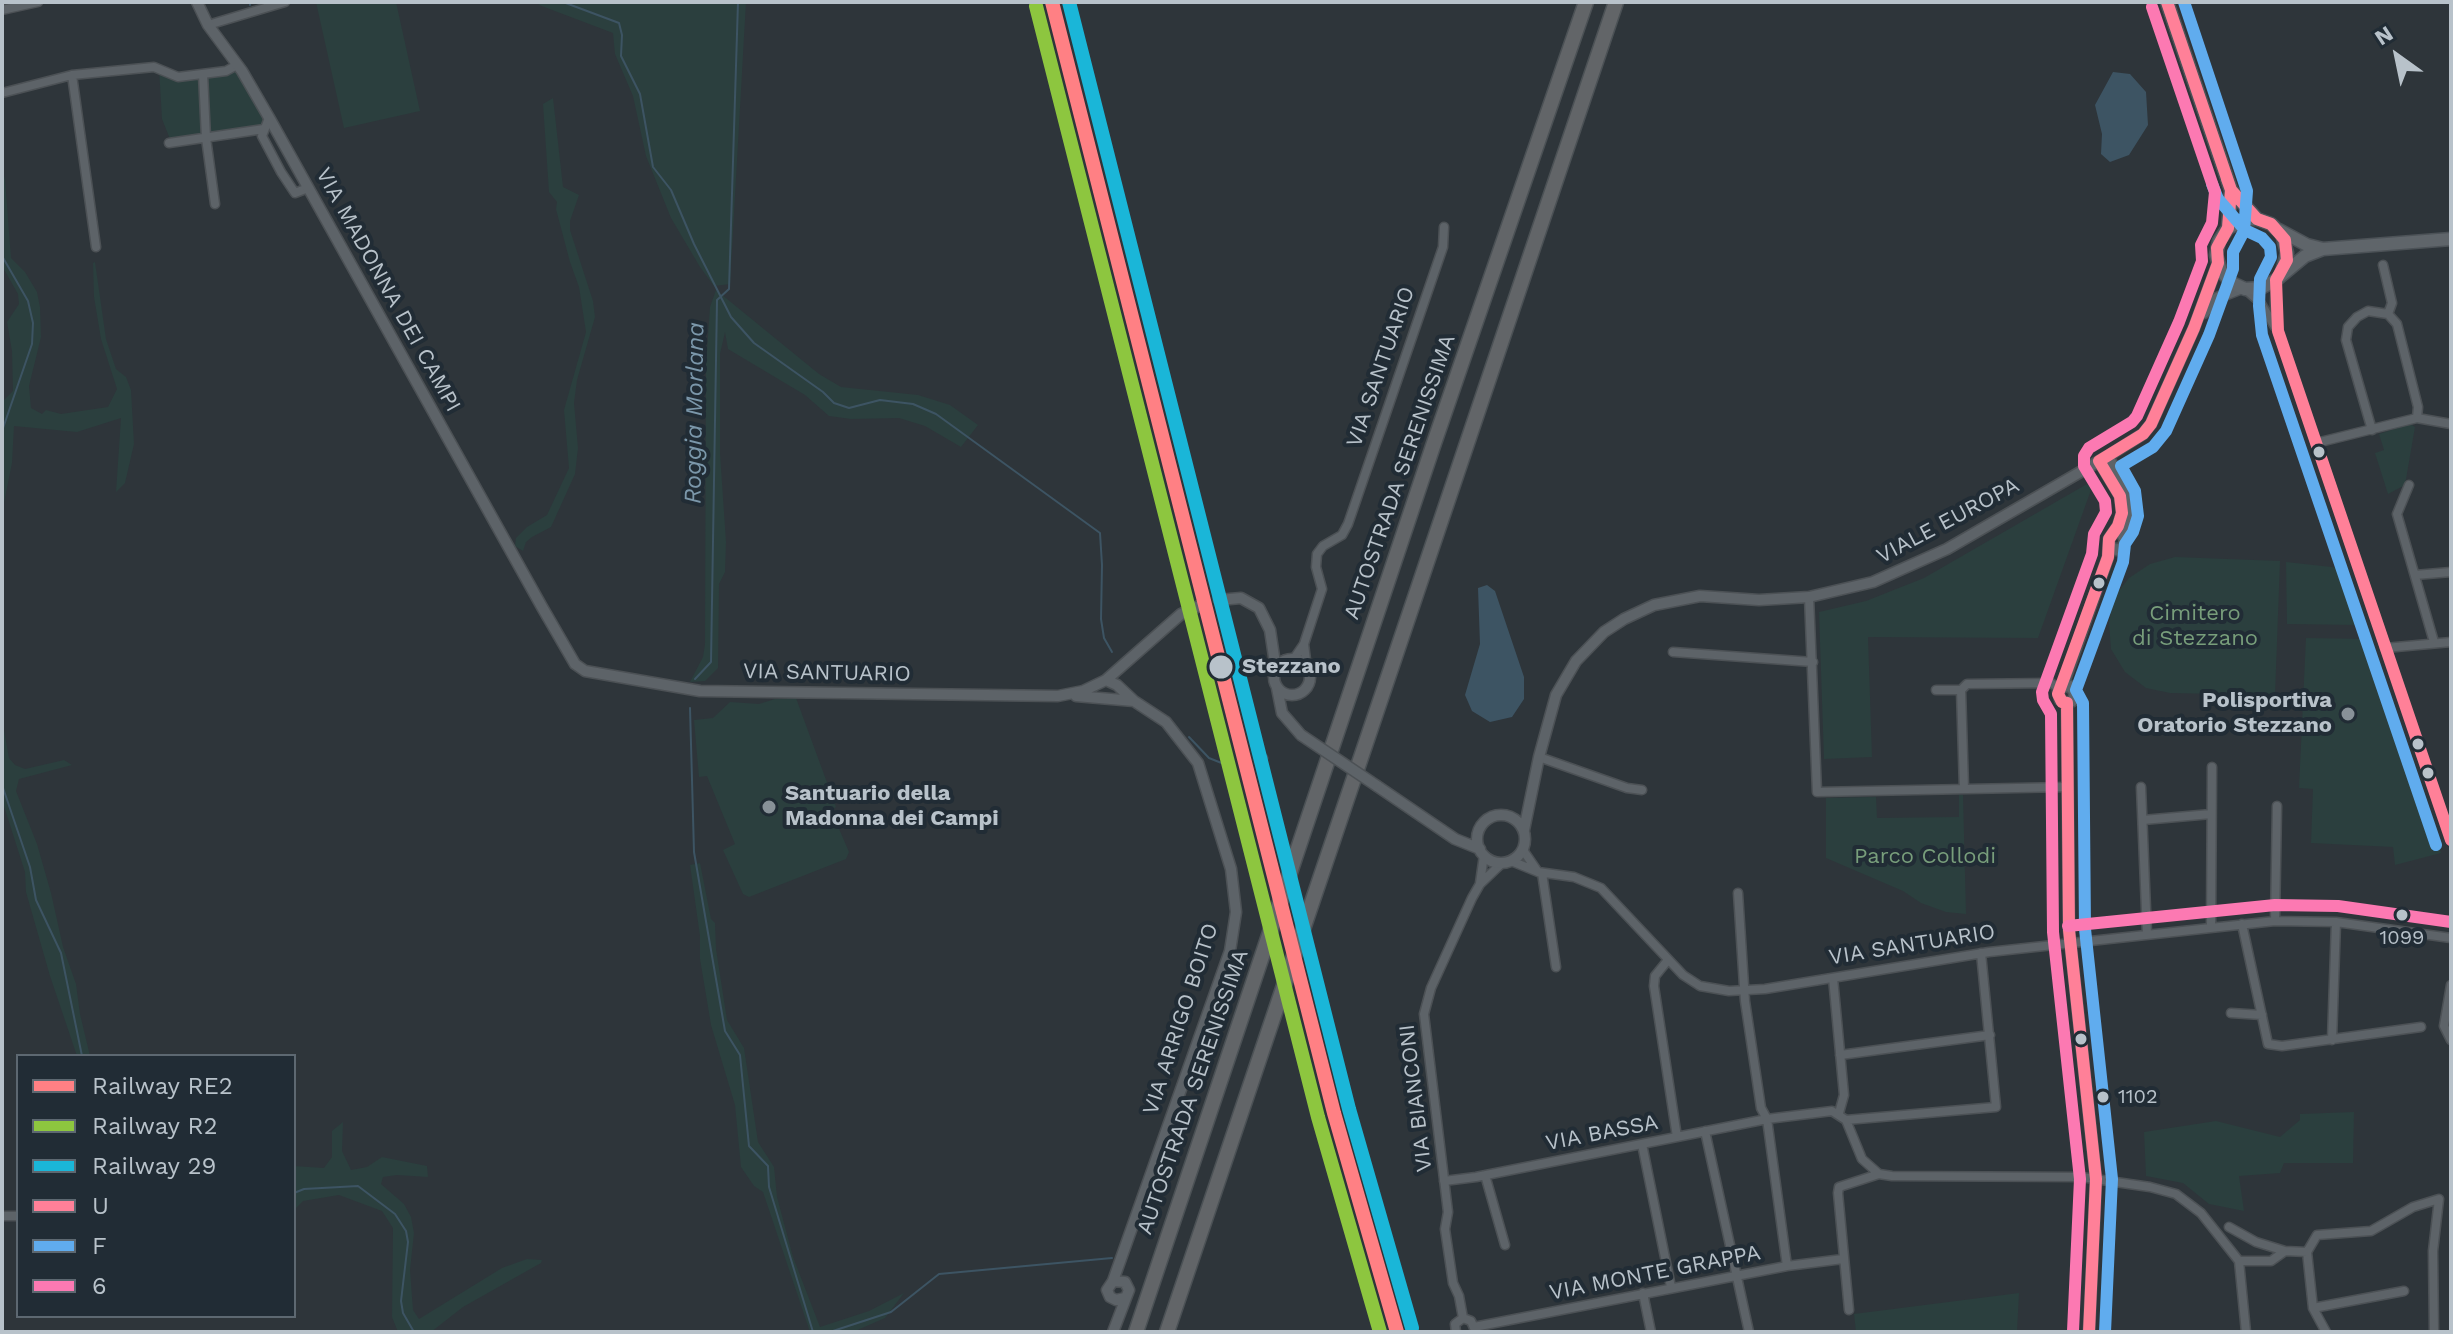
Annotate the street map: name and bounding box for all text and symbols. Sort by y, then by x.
north arrow [2357,16,2437,96]
text: N [2370,21,2397,50]
street label: VIA MADONNA DEI CAMPI [310,163,466,417]
street label: VIA SANTUARIO [1341,283,1421,451]
water label: Roggia Morlana [679,322,711,504]
street label: AUTOSTRADA SERENISSIMA [1339,331,1461,623]
unlabelled marker [2311,444,2327,460]
street label: VIALE EUROPA [1872,472,2024,570]
unlabelled marker [2091,575,2107,591]
park label: Cimitero di Stezzano [2132,601,2258,652]
marker: Stezzano [1207,653,1235,681]
place label: Stezzano [1242,654,1341,680]
street label: VIA SANTUARIO [743,658,911,688]
place label: Polisportiva Oratorio Stezzano [2137,688,2332,740]
marker: Polisportiva Oratorio Stezzano [2339,705,2357,723]
unlabelled marker [2410,736,2426,752]
unlabelled marker [2420,765,2436,781]
place label: Santuario della Madonna dei Campi [785,781,999,832]
marker: Santuario della Madonna dei Campi [760,798,778,816]
park label: Parco Collodi [1854,844,1996,870]
marker: 1099 [2394,907,2410,923]
street label: VIA SANTUARIO [1827,919,1997,971]
street label: VIA ARRIGO BOITO [1138,920,1224,1118]
place label: 1099 [2380,926,2424,950]
street label: AUTOSTRADA SERENISSIMA [1132,946,1254,1238]
street label: VIA BIANCONI [1394,1023,1438,1173]
unlabelled marker [2073,1031,2089,1047]
legend [16,1054,296,1318]
text: Railway RE2 [92,1072,233,1100]
place label: 1102 [2118,1085,2158,1109]
marker: 1102 [2095,1089,2111,1105]
street label: VIA BASSA [1544,1109,1660,1157]
text: Railway R2 [92,1112,217,1140]
text: Railway 29 [92,1152,216,1180]
text: U [92,1192,109,1220]
text: F [92,1232,107,1260]
street label: VIA MONTE GRAPPA [1547,1240,1763,1306]
text: 6 [92,1272,107,1300]

